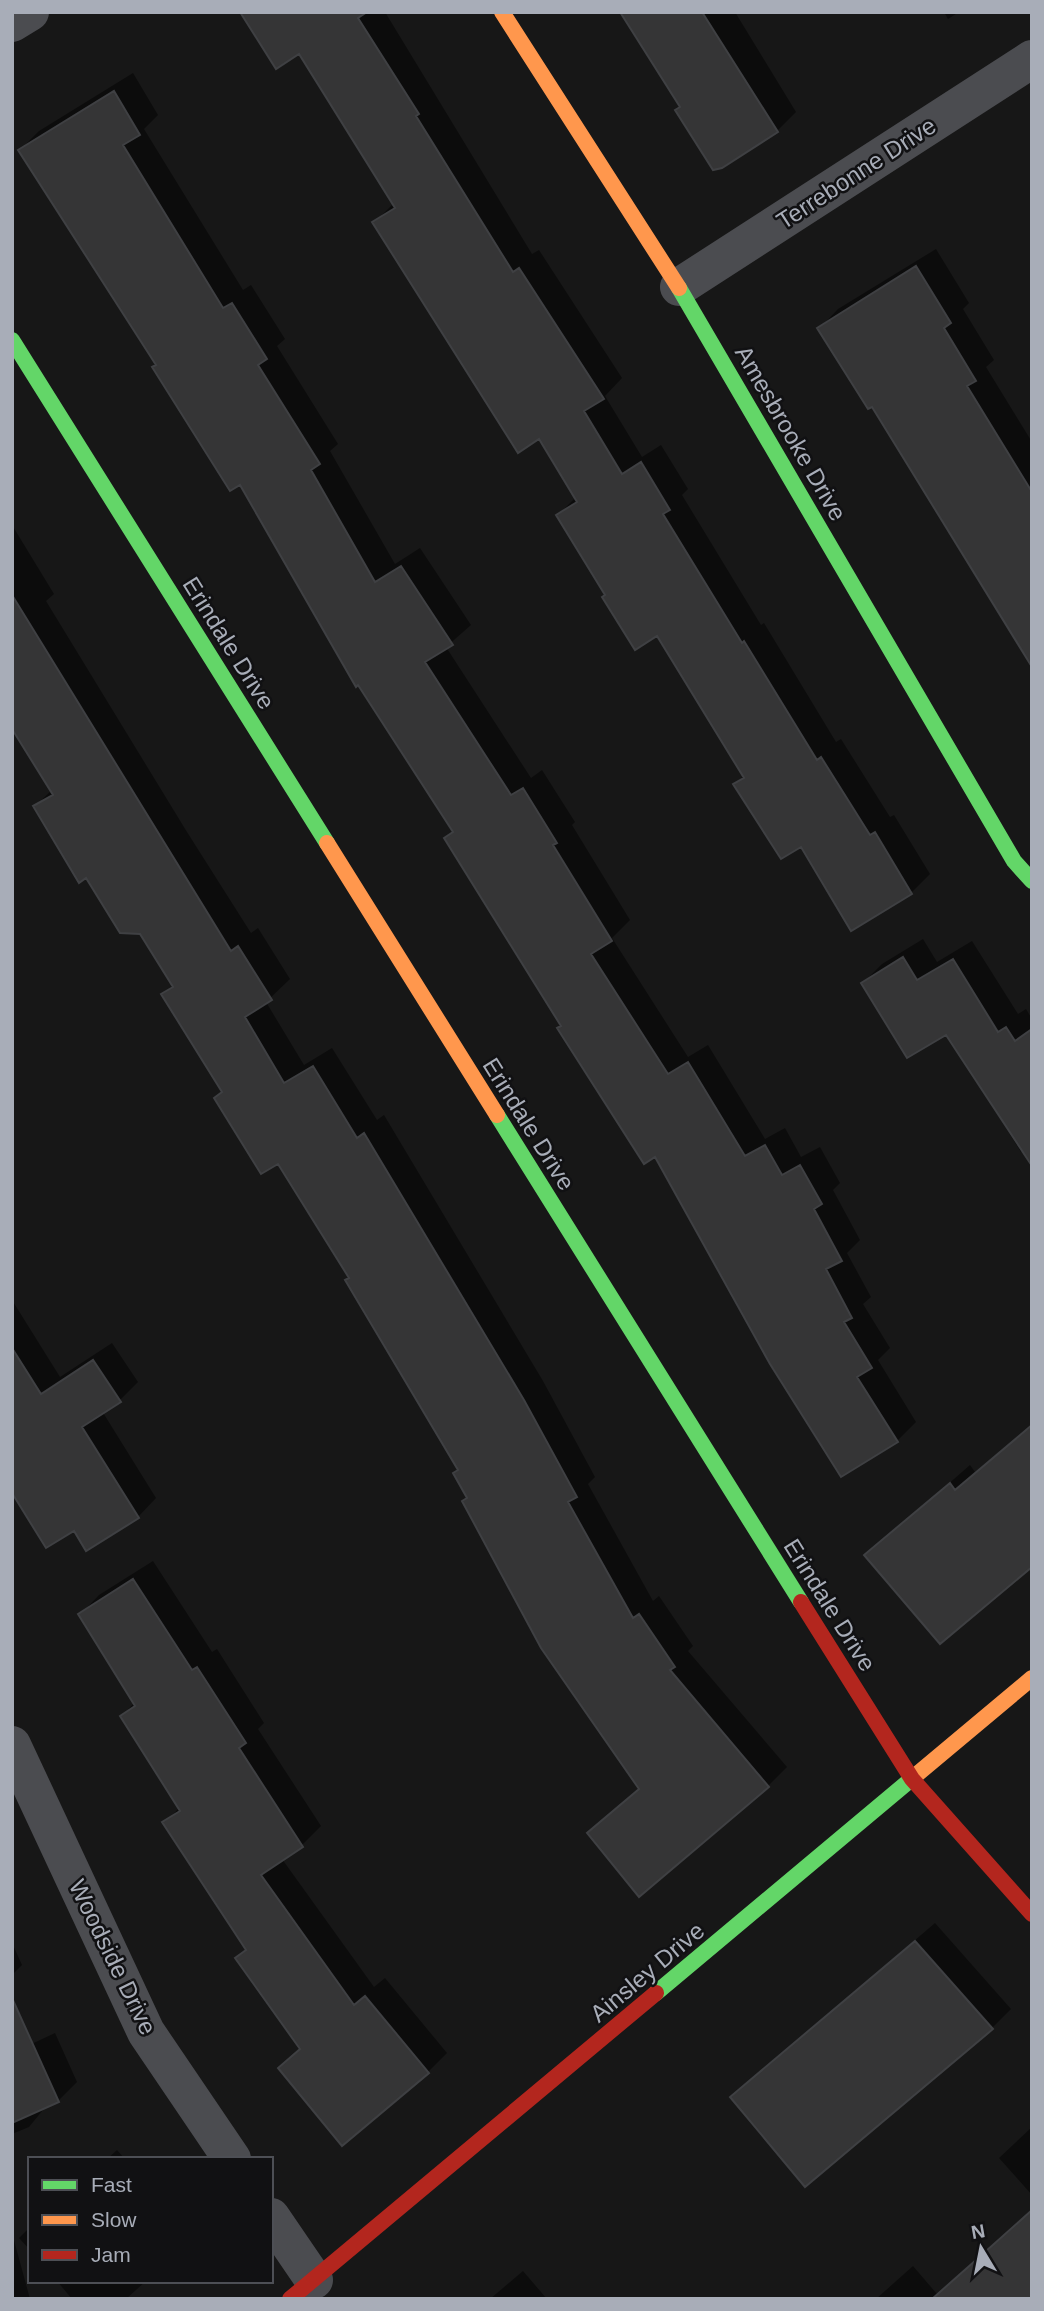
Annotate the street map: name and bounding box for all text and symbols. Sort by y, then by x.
street label: Terrebonne Drive [771,112,941,234]
street label: Amesbrooke Drive [730,341,852,525]
street label: Erindale Drive [178,572,280,714]
street label: Erindale Drive [478,1053,580,1195]
street label: Erindale Drive [779,1534,881,1676]
street label: Woodside Drive [64,1875,162,2039]
street label: Ainsley Drive [585,1917,709,2027]
legend [28,2157,273,2283]
text: Fast [91,2173,132,2196]
text: Slow [91,2208,137,2231]
north arrow [946,2213,1016,2283]
text: N [970,2220,987,2243]
text: Jam [91,2243,131,2266]

